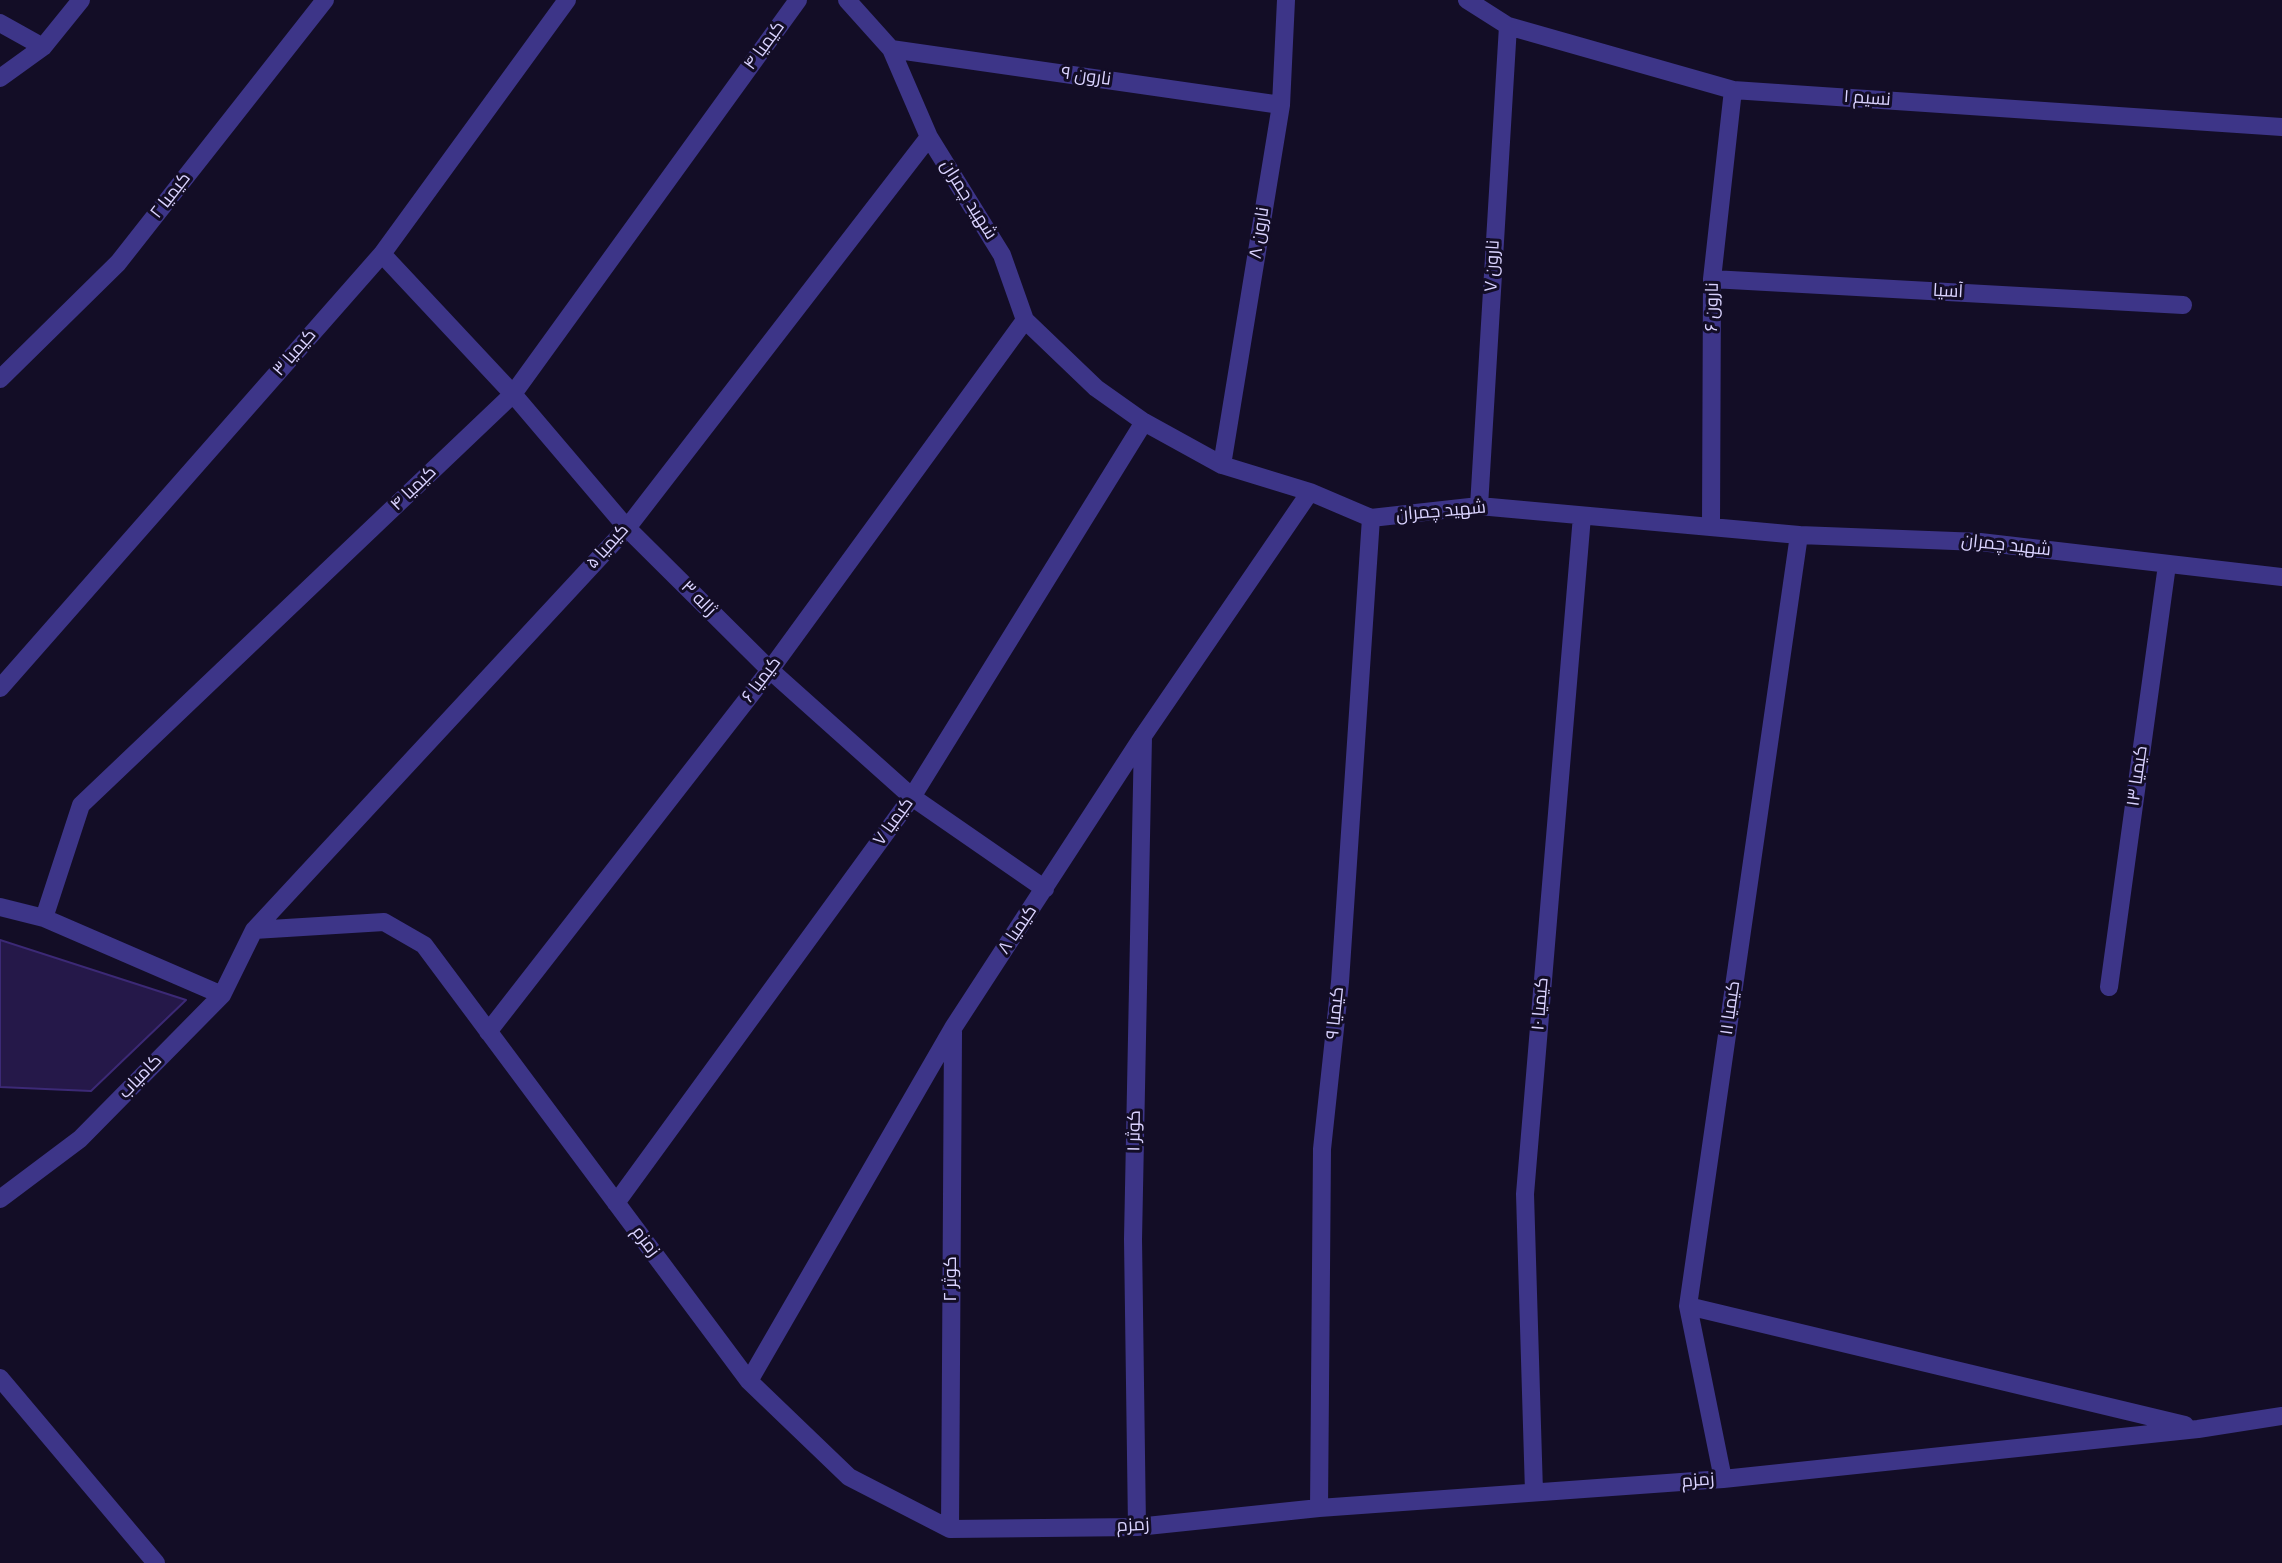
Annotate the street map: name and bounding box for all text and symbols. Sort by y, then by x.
street label: کیمیا ۴ [740,17,790,75]
street label: نارون ۹ [1060,63,1112,91]
street label: نسیم ۱ [1843,87,1891,111]
street label: شهید چمران [935,156,1001,244]
street label: کیمیا ۲ [146,169,196,223]
street label: نارون ۸ [1245,206,1275,260]
street label: نارون ۷ [1481,239,1505,293]
street label: آسیا [1932,280,1964,304]
street label: نارون ۶ [1702,282,1724,332]
street label: کیمیا ۳ [269,325,321,381]
street label: کیمیا ۴ [387,462,441,516]
street label: شهید چمران [1395,497,1487,527]
street label: کیمیا ۵ [582,520,634,574]
street label: شهید چمران [1960,531,2052,561]
street label: ژاله ۳ [676,577,720,621]
street label: کیمیا ۶ [738,653,786,707]
street label: کیمیا ۱۳ [2123,744,2153,808]
street label: کیمیا ۷ [869,794,919,850]
street label: کیمیا ۸ [994,901,1042,959]
street label: کیمیا ۱۰ [1528,976,1554,1032]
street label: کیمیا ۱۱ [1717,979,1745,1037]
street label: کیمیا ۹ [1323,986,1349,1040]
street label: کامیاب [115,1050,167,1104]
street label: کوثر ۱ [1124,1110,1146,1152]
street label: زمزم [626,1222,664,1262]
street label: کوثر ۲ [940,1256,962,1302]
street label: زمزم [1681,1469,1715,1493]
street label: زمزم [1116,1514,1150,1538]

